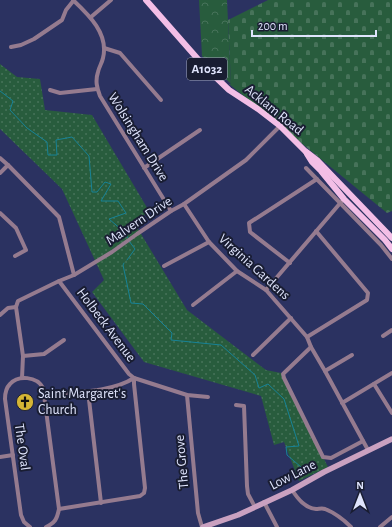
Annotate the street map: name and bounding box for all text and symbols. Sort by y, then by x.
scale bar [252,12,376,38]
text: 200 m [258,20,288,32]
road number: A1032 [187,58,227,80]
street label: Acklam Road [242,82,306,138]
street label: Wolsingham Drive [105,90,171,184]
street label: Malvern Drive [104,194,174,248]
street label: Virginia Gardens [216,231,292,303]
street label: Holbeck Avenue [74,286,138,364]
place label: Saint Margaret's Church [38,387,126,417]
church icon: Saint Margaret's Church [15,392,35,412]
street label: The Oval [12,423,32,471]
street label: The Grove [173,434,191,490]
street label: Low Lane [268,457,318,493]
north arrow [340,475,380,515]
text: N [356,480,364,491]

